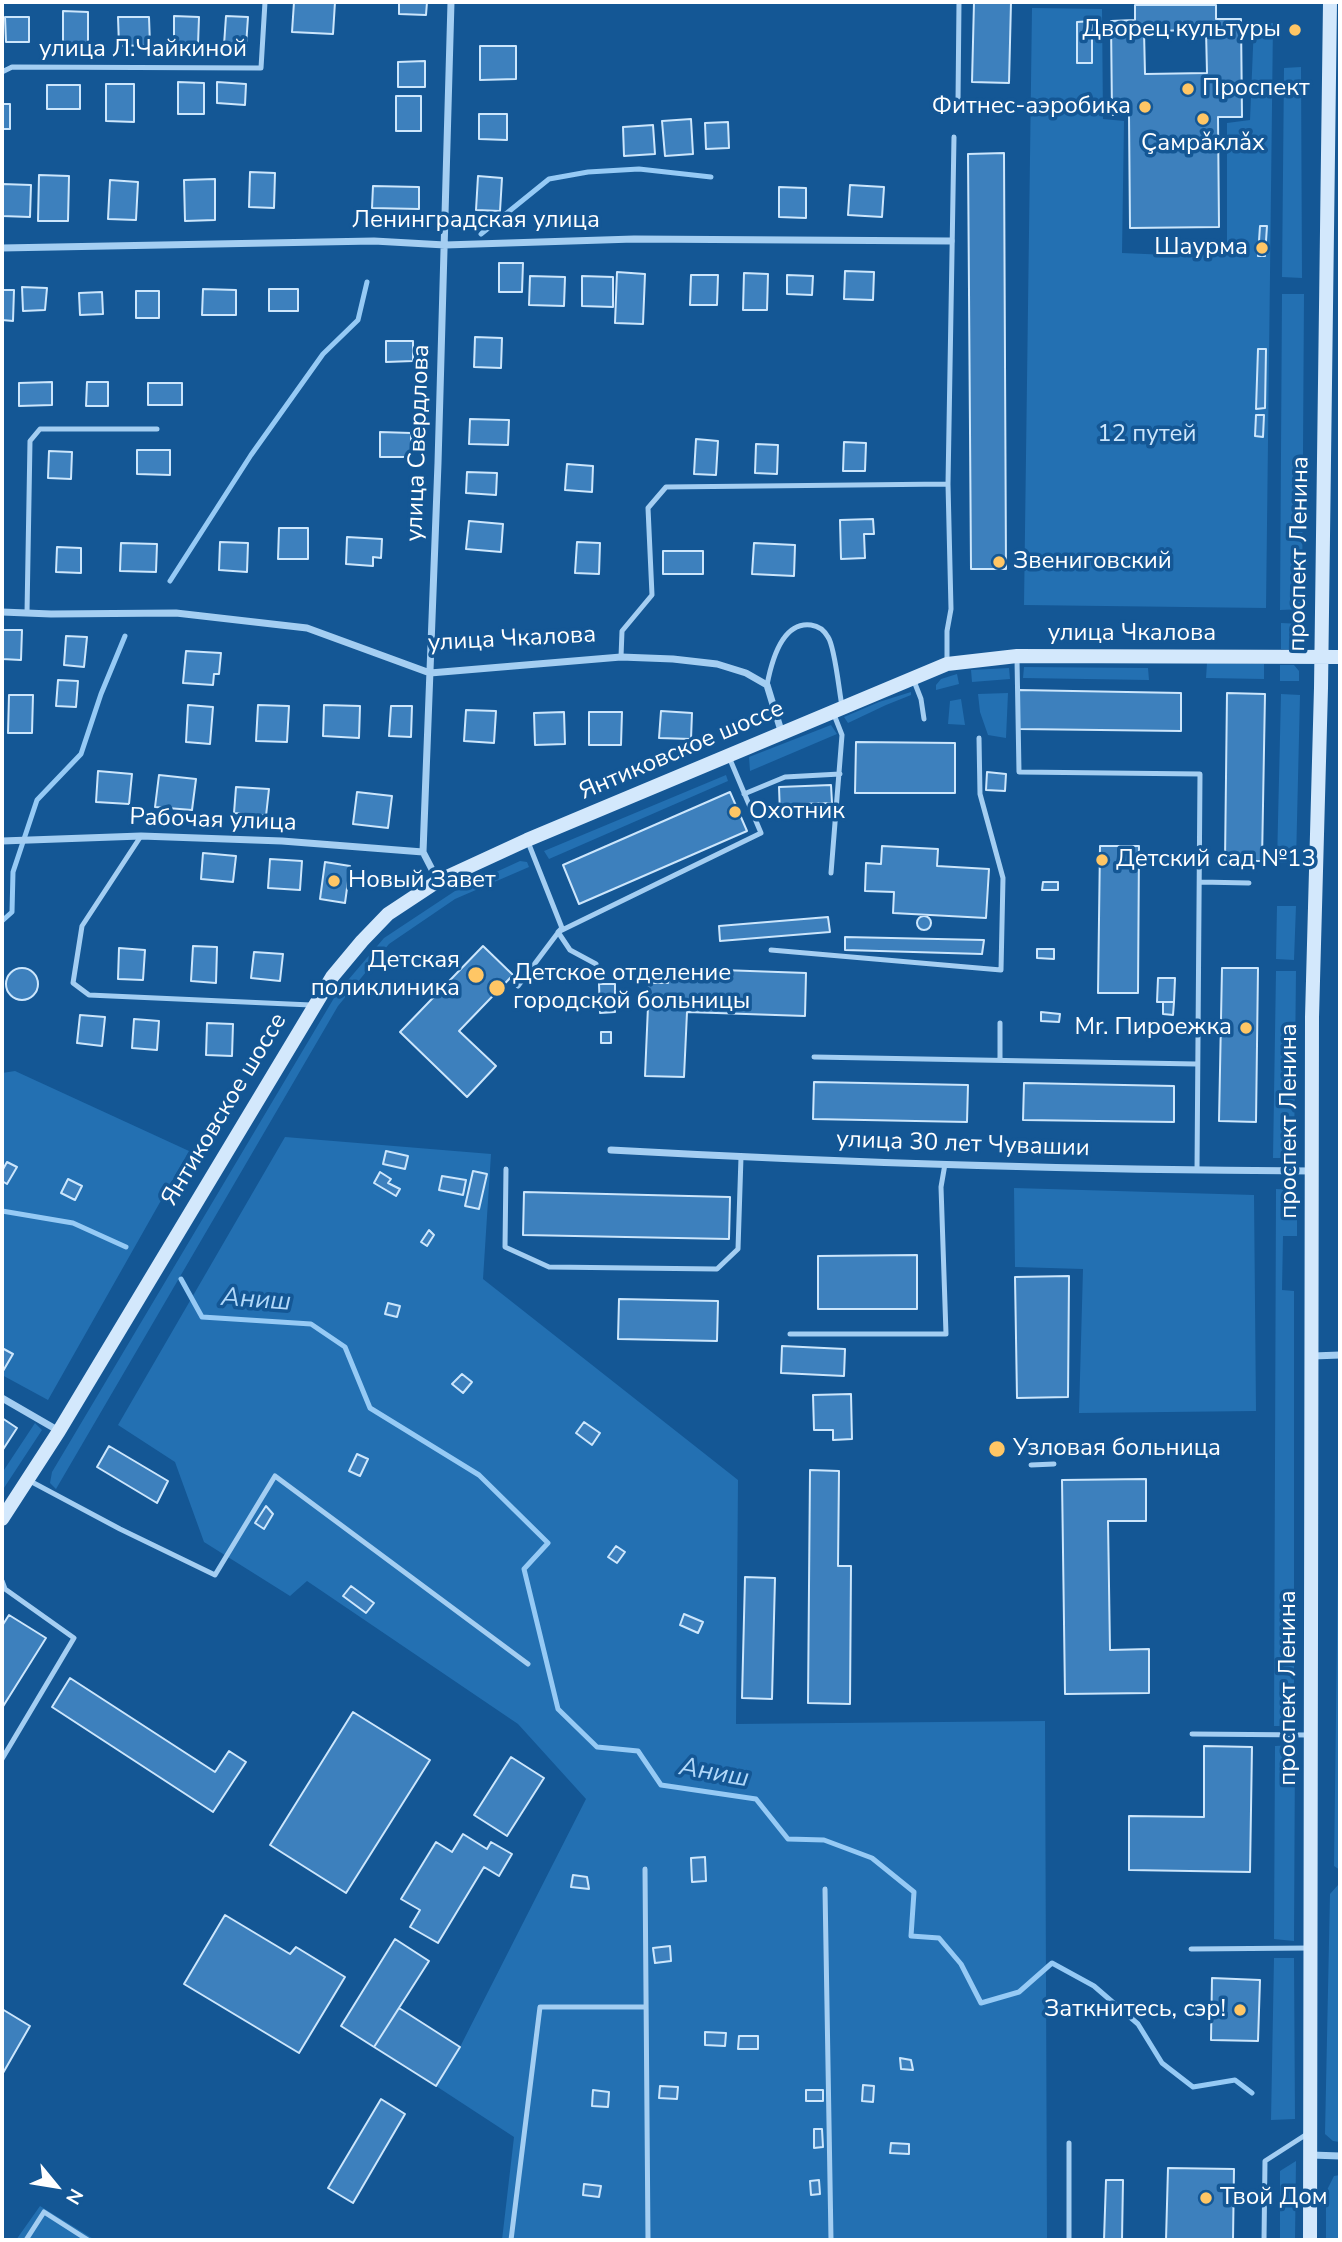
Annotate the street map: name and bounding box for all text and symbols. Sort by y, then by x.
place label: Дворец культуры [1082,16,1281,44]
marker: Дворец культуры [1287,22,1303,38]
street label: улица Л.Чайкиной [39,36,247,64]
place label: Проспект [1202,75,1310,103]
marker: Проспект [1180,81,1196,97]
place label: Фитнес-аэробика [932,93,1131,121]
marker: Фитнес-аэробика [1137,99,1153,115]
marker: Çамрǎклǎх [1195,111,1211,127]
place label: Çамрǎклǎх [1141,130,1265,158]
street label: Ленинградская улица [352,207,600,235]
place label: Шаурма [1154,234,1248,262]
marker: Шаурма [1254,240,1270,256]
street label: улица Свердлова [401,344,437,542]
park label: 12 путей [1097,421,1197,449]
street label: проспект Ленина [1284,456,1316,652]
place label: Звениговский [1013,548,1172,576]
marker: Звениговский [991,554,1007,570]
street label: улица Чкалова [1048,620,1216,648]
street label: улица Чкалова [427,621,597,659]
street label: Янтиковское шоссе [575,695,789,807]
place label: Охотник [749,798,845,826]
street label: Рабочая улица [129,804,297,838]
marker: Охотник [727,804,743,820]
place label: Детский сад №13 [1116,846,1316,874]
marker: Детский сад №13 [1094,852,1110,868]
place label: Новый Завет [348,867,496,895]
marker: Новый Завет [326,873,342,889]
place label: Детская поликлиника [311,947,460,1003]
place label: Детское отделение городской больницы [513,960,750,1016]
marker: Детская поликлиника [466,965,486,985]
marker: Детское отделение городской больницы [487,978,507,998]
street label: Янтиковское шоссе [156,1009,294,1211]
place label: Mr. Пироежка [1074,1014,1232,1042]
marker: Mr. Пироежка [1238,1020,1254,1036]
street label: проспект Ленина [1276,1023,1304,1219]
street label: улица 30 лет Чувашии [836,1126,1090,1164]
water label: Аниш [220,1283,292,1319]
place label: Узловая больница [1013,1435,1221,1463]
marker: Узловая больница [987,1439,1007,1459]
street label: проспект Ленина [1275,1590,1303,1786]
water label: Аниш [677,1753,751,1795]
place label: Заткнитесь, сэр! [1044,1996,1226,2024]
marker: Заткнитесь, сэр! [1232,2002,1248,2018]
north arrow [21,2151,91,2221]
text: N [59,2184,89,2209]
place label: Твой Дом [1220,2184,1328,2212]
marker: Твой Дом [1198,2190,1214,2206]

